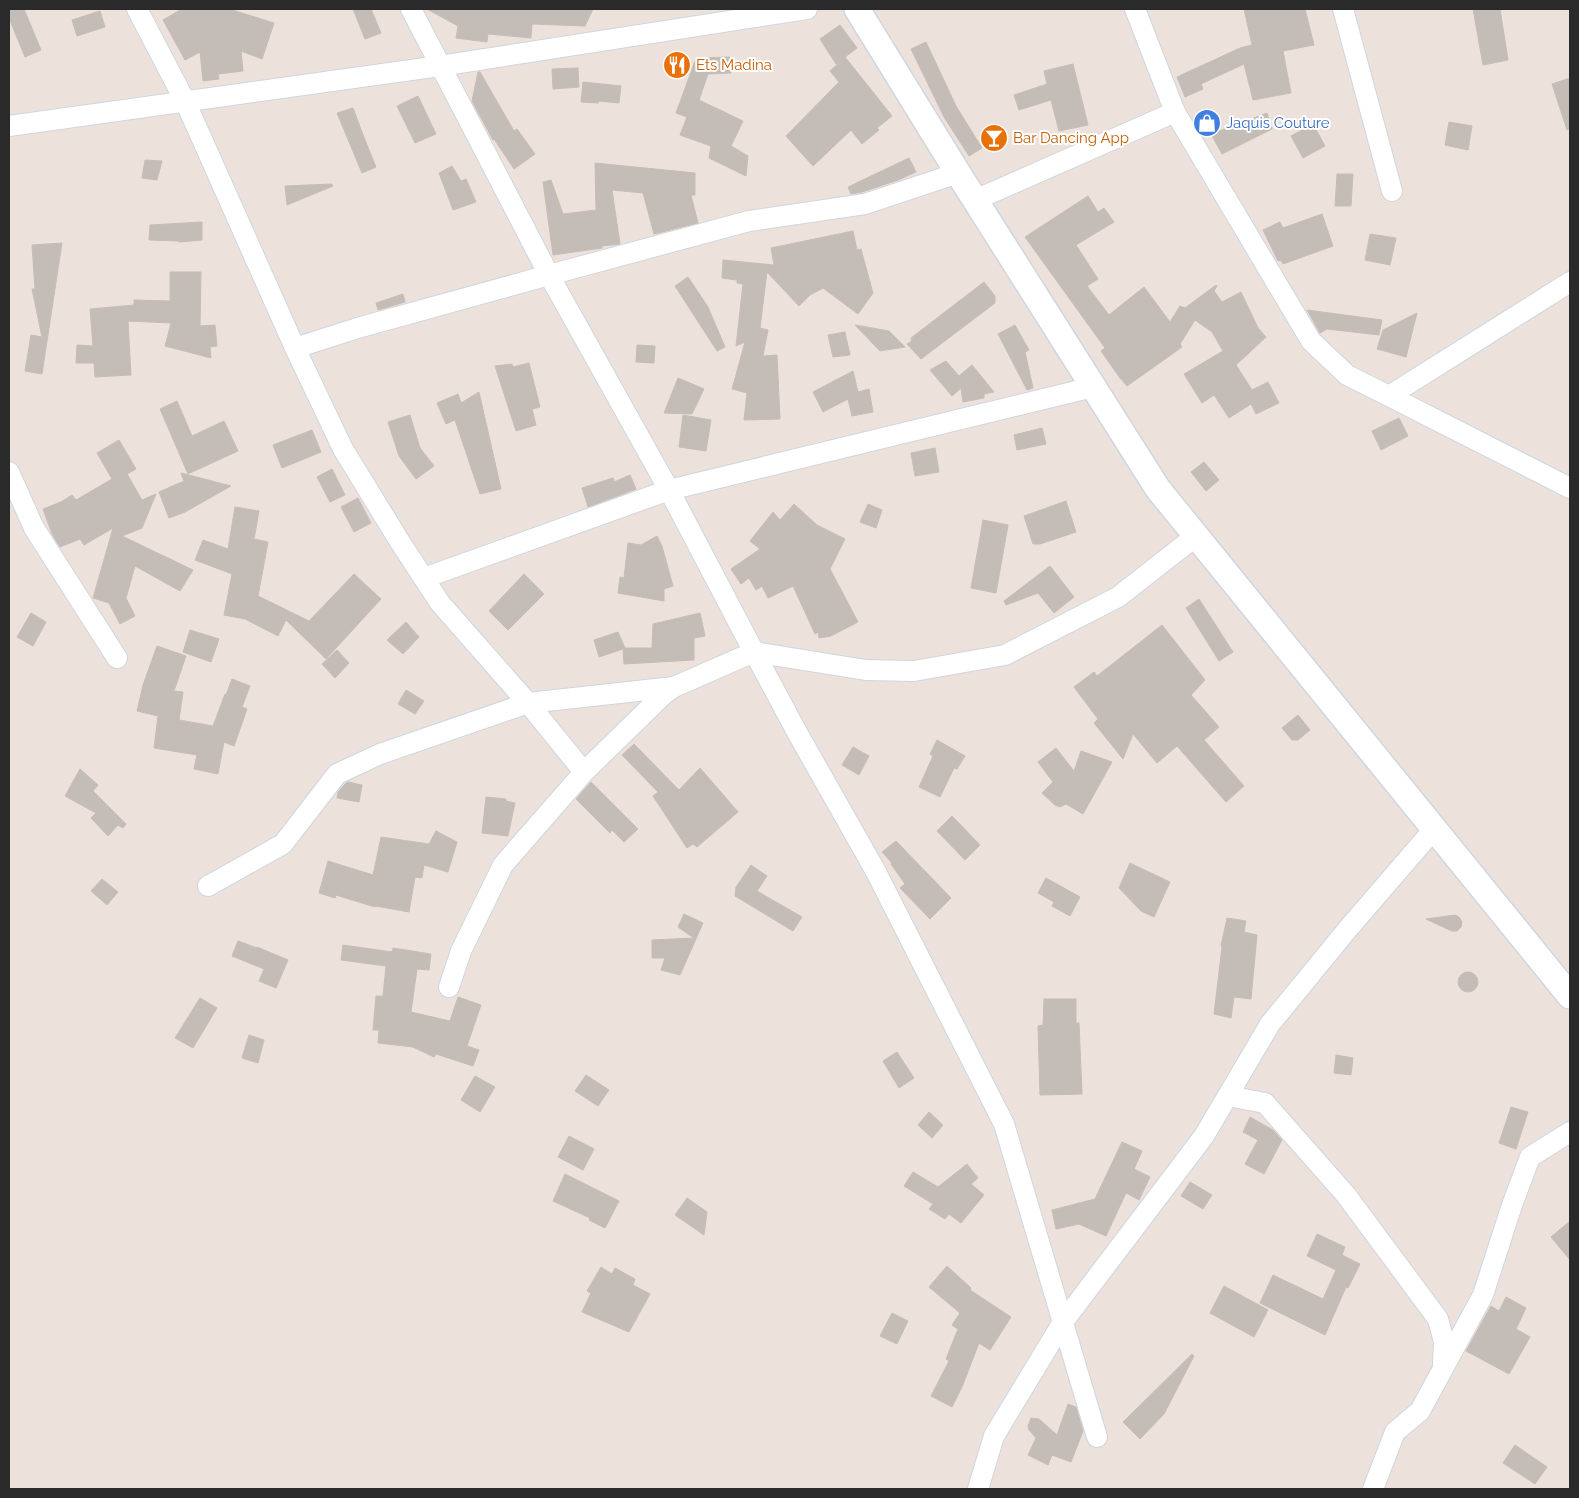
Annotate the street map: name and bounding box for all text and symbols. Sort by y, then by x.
restaurant icon: Ets Madina [662,50,692,80]
place label: Ets Madina [696,56,772,74]
shop icon: Jaquis Couture [1192,108,1222,138]
place label: Jaquis Couture [1226,114,1330,132]
bar icon: Bar Dancing App [979,123,1009,153]
place label: Bar Dancing App [1013,129,1129,147]

